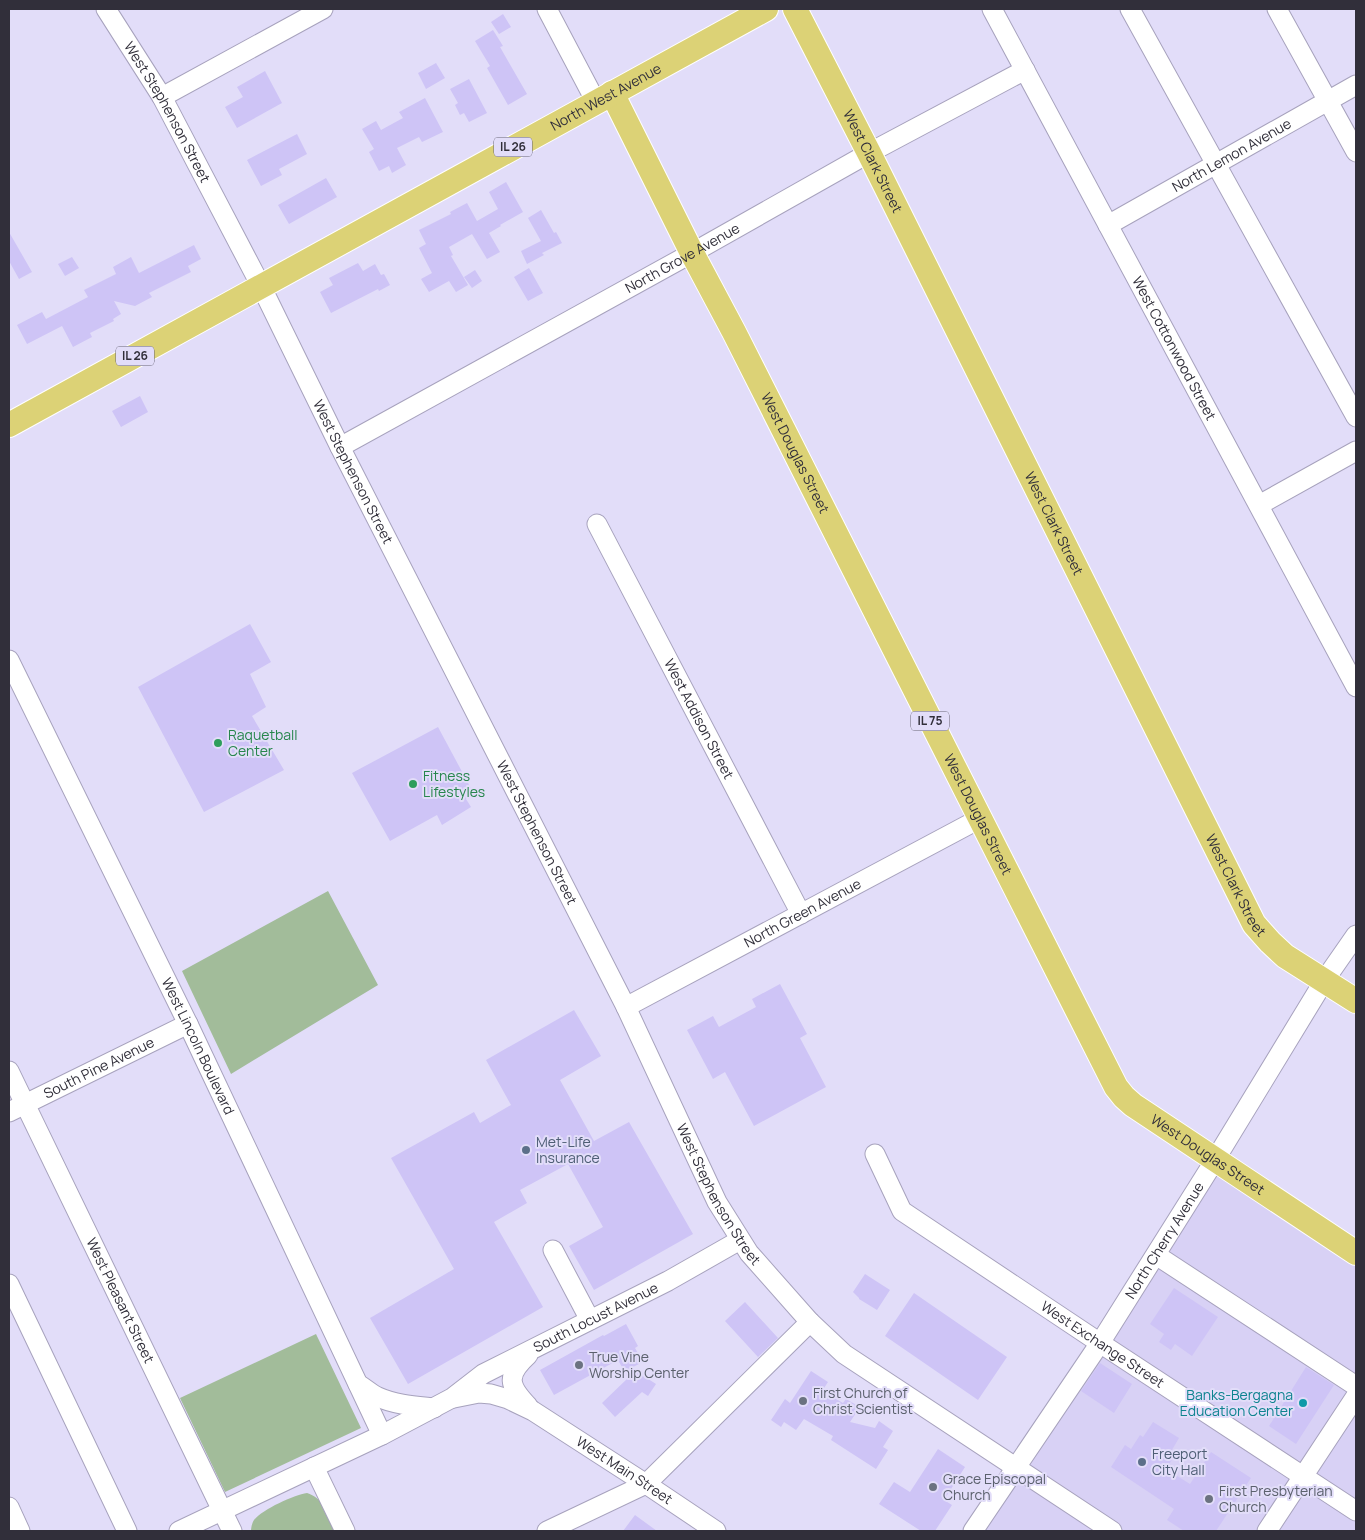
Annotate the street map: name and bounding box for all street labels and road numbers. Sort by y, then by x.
street label: West Stephenson Street [120,38,215,186]
street label: North West Avenue [547,58,664,135]
street label: West Clark Street [839,106,907,216]
street label: North Lemon Avenue [1168,114,1294,196]
road number: IL 26 [494,138,532,156]
street label: North Grove Avenue [621,218,743,297]
street label: West Cottonwood Street [1128,273,1221,424]
road number: IL 26 [116,346,154,366]
street label: West Douglas Street [757,389,834,517]
street label: West Stephenson Street [309,396,398,547]
street label: West Clark Street [1021,468,1088,579]
street label: West Addison Street [660,655,739,782]
road number: IL 75 [911,711,949,730]
street label: West Douglas Street [940,751,1017,878]
street label: West Stephenson Street [493,757,582,908]
street label: West Clark Street [1202,831,1271,941]
street label: North Green Avenue [741,874,864,951]
street label: West Lincoln Boulevard [158,974,239,1117]
street label: South Pine Avenue [40,1032,157,1103]
street label: West Douglas Street [1147,1109,1269,1199]
street label: West Stephenson Street [673,1120,766,1269]
street label: North Cherry Avenue [1120,1178,1208,1302]
street label: West Pleasant Street [82,1235,159,1366]
street label: South Locust Avenue [530,1278,661,1356]
street label: West Exchange Street [1038,1296,1168,1392]
street label: West Main Street [573,1432,677,1509]

